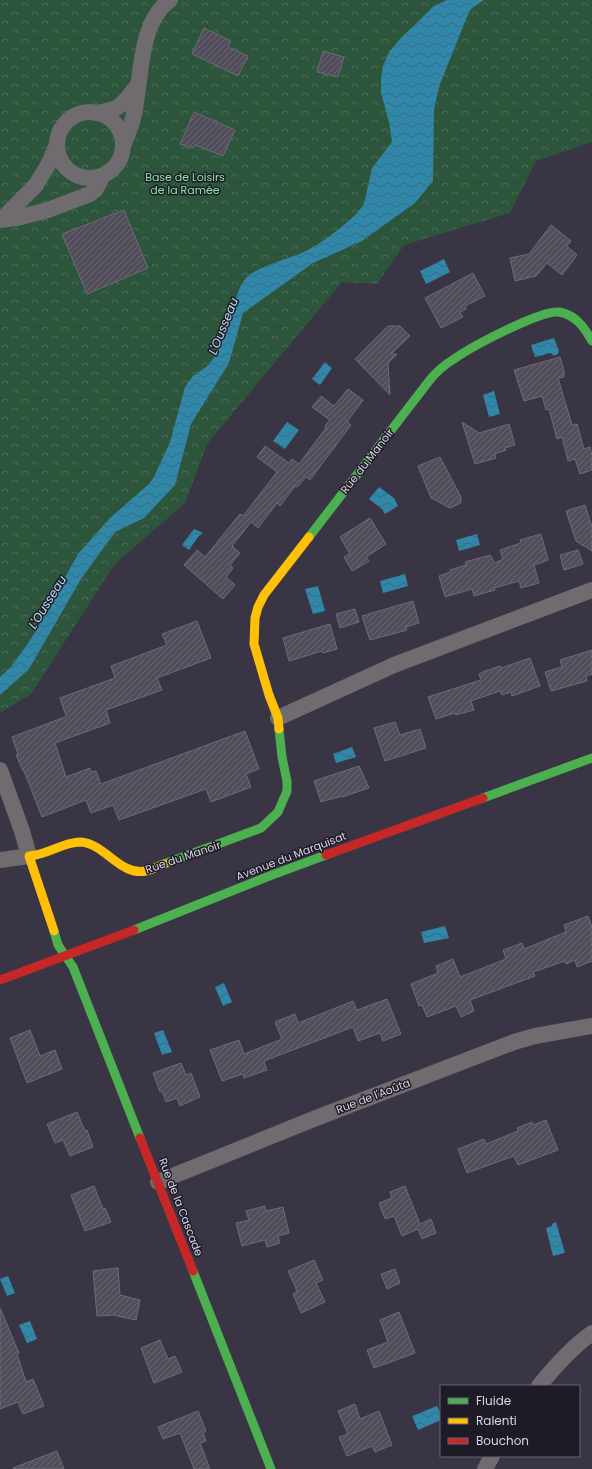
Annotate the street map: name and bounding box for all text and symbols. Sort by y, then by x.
park label: Base de Loisirs de la Ramée [145,169,225,198]
water label: L'Ousseau [204,295,242,357]
street label: Rue du Manoir [336,425,398,497]
water label: L'Ousseau [24,572,70,632]
street label: Avenue du Marquisat [234,828,348,884]
street label: Rue du Manoir [143,837,223,877]
street label: Rue de l'Aoûta [334,1075,412,1117]
street label: Rue de la Cascade [155,1156,207,1258]
legend [440,1385,580,1457]
text: Fluide [476,1392,511,1409]
text: Ralenti [476,1412,517,1429]
text: Bouchon [476,1432,529,1449]

